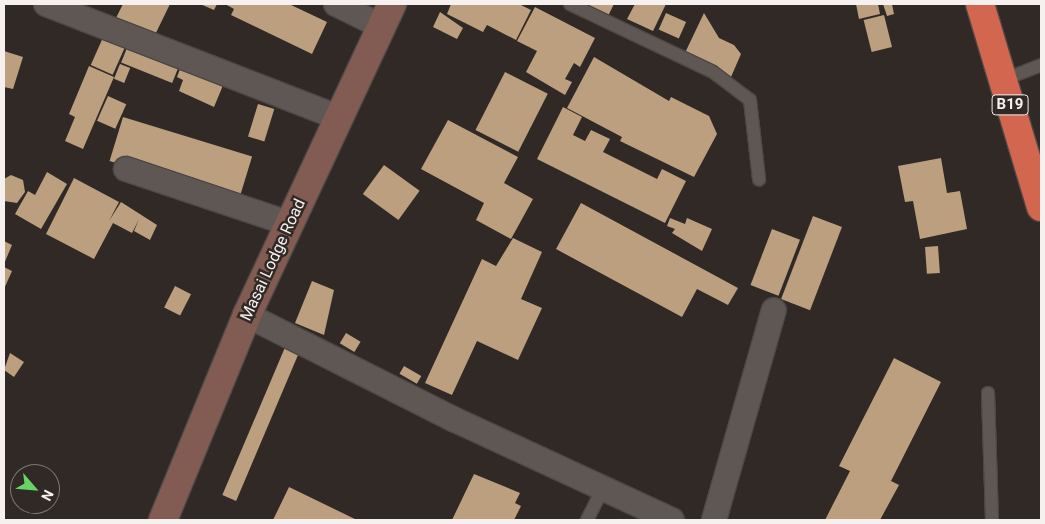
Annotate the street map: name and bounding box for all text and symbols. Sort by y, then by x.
road number: B19 [991,92,1029,118]
street label: Masai Lodge Road [236,196,310,324]
north arrow [10,464,60,514]
text: N [38,487,57,503]

